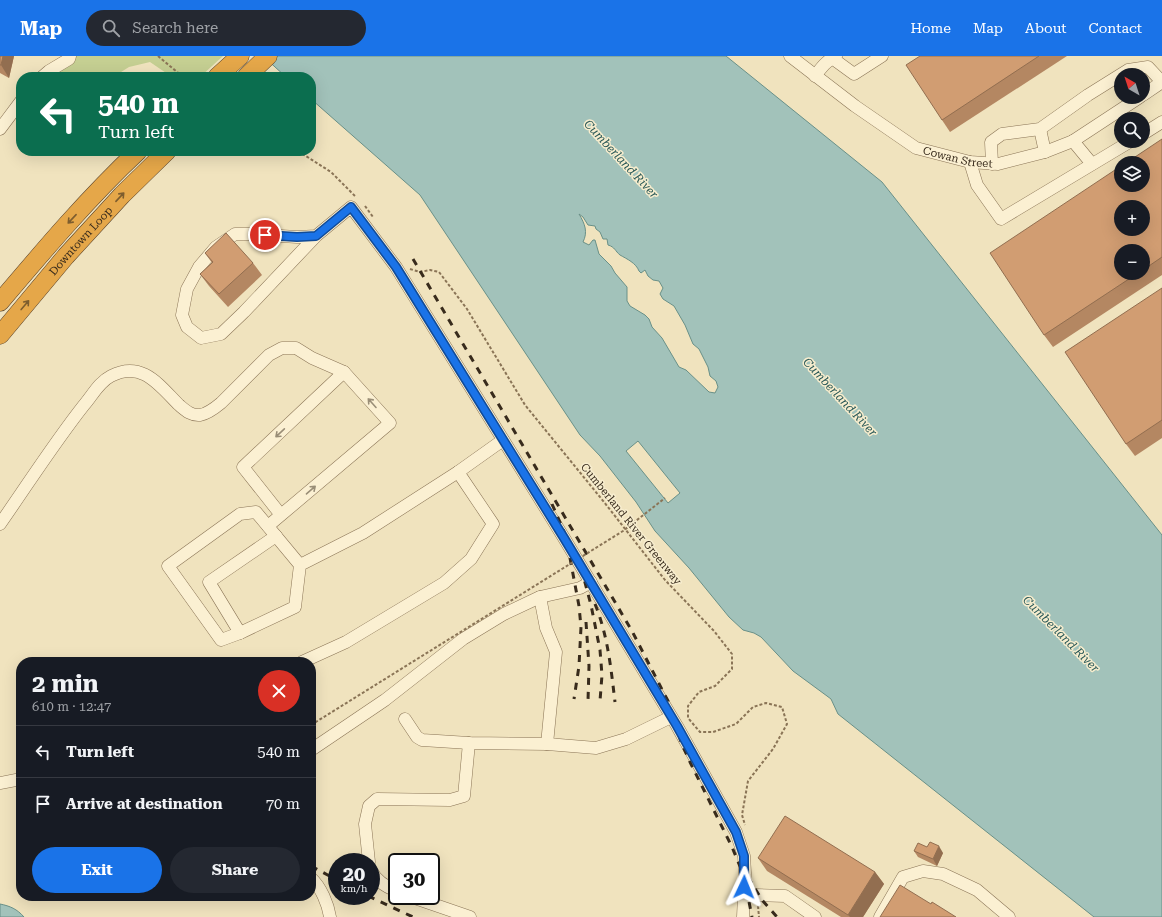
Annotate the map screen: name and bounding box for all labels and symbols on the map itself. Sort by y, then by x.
north arrow [1114,68,1150,104]
water label: Cumberland River [581,117,661,201]
street label: Cowan Street [922,144,993,170]
one-way arrow [115,192,125,202]
street label: Downtown Loop [46,203,115,278]
one-way arrow [67,213,76,224]
pin [248,218,282,252]
one-way arrow [21,300,30,310]
water label: Cumberland River [800,355,880,439]
one-way arrow [367,398,377,408]
one-way arrow [275,428,285,437]
street label: Cumberland River Greenway [578,461,684,588]
one-way arrow [306,485,316,495]
water label: Cumberland River [1020,593,1102,675]
speed limit sign: 30 [388,853,440,905]
position arrow [723,866,765,908]

